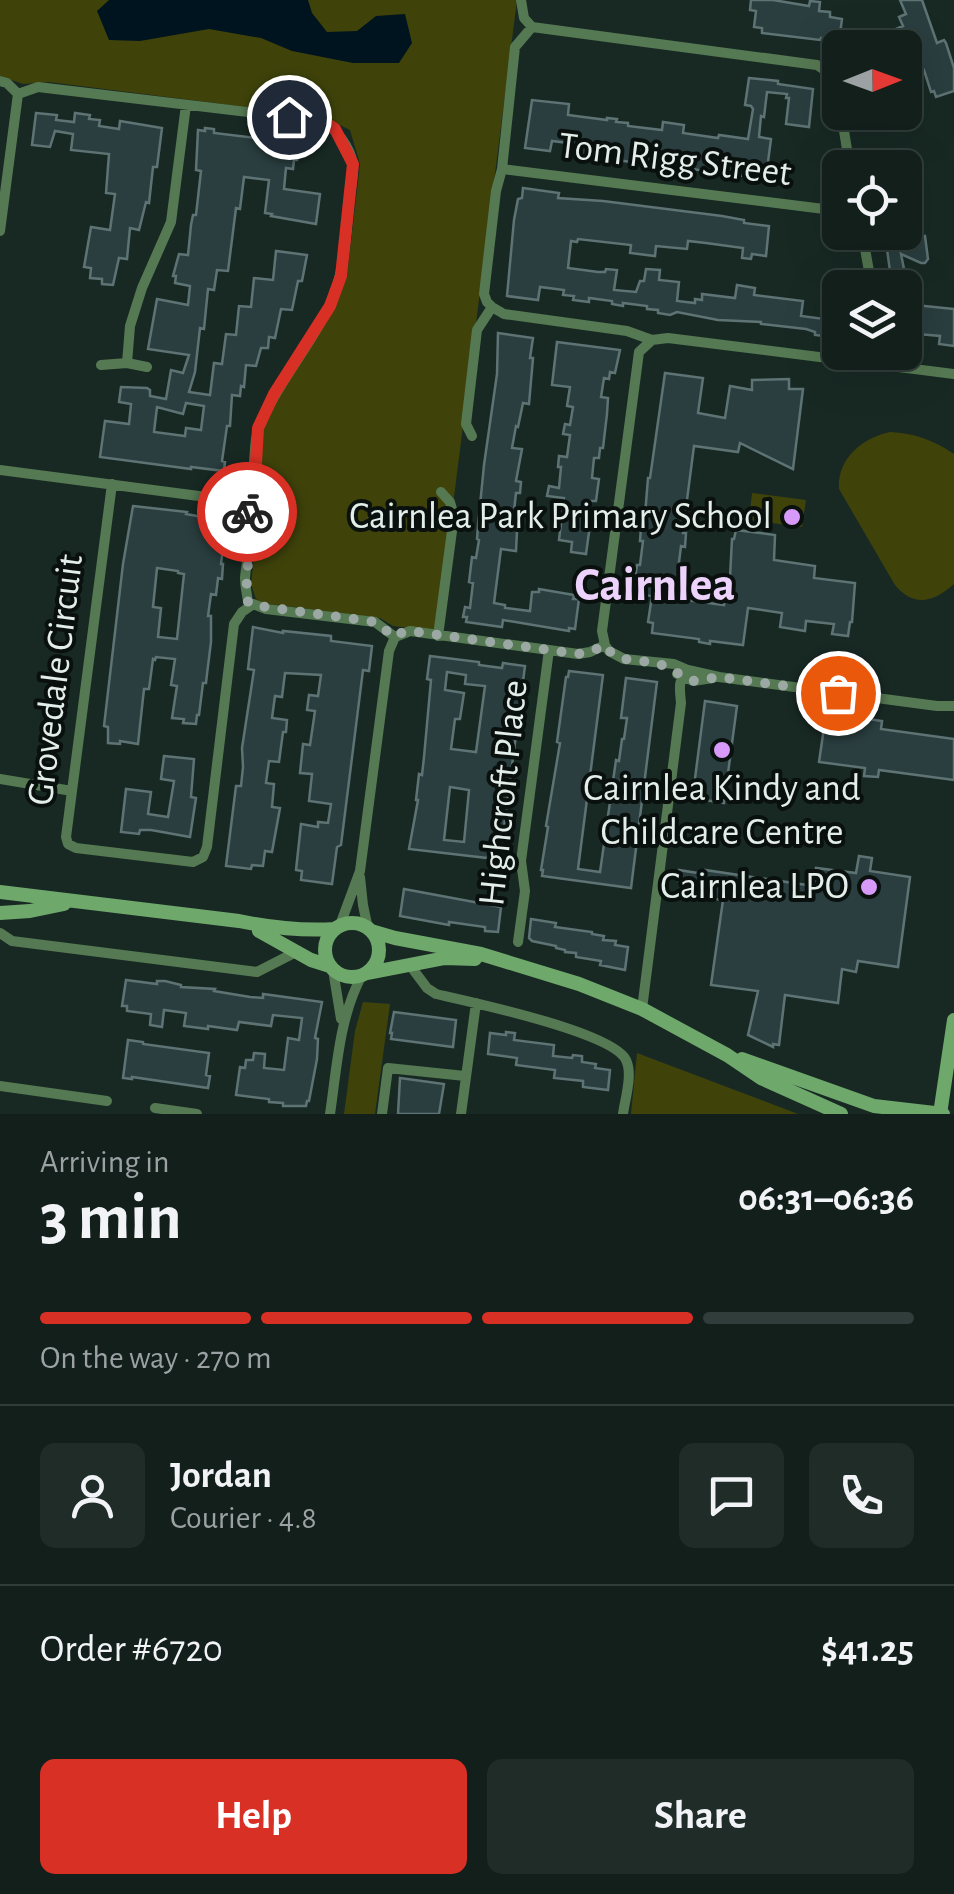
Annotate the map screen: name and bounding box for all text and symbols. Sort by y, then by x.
north arrow [822,30,922,130]
map controls [822,30,922,370]
pin [247,75,332,160]
icon: home [262,90,317,145]
street label: Tom Rigg Street [557,127,793,193]
button: locate [822,150,922,250]
button: layers [822,270,922,370]
courier [197,462,297,562]
icon: bike [220,485,275,540]
place label: Cairnlea Park Primary School [349,498,772,536]
marker: Cairnlea Park Primary School [781,506,803,528]
street label: Grovedale Circuit [22,552,90,808]
district label: Cairnlea [575,562,735,610]
pin [796,651,881,736]
icon: bag [811,666,866,721]
street label: Highcroft Place [473,678,535,908]
marker: Cairnlea Kindy and Childcare Centre [711,739,733,761]
place label: Cairnlea Kindy and Childcare Centre [583,770,861,852]
place label: Cairnlea LPO [660,868,849,906]
marker: Cairnlea LPO [858,876,880,898]
text: Arriving in [40,1146,169,1178]
text: 06:31–06:36 [738,1180,914,1218]
text: 3 min [40,1186,182,1251]
text: On the way · 270 m [40,1342,272,1374]
button: person [40,1443,145,1548]
button: chat [679,1443,784,1548]
button: phone [809,1443,914,1548]
text: Jordan [170,1457,272,1495]
text: Courier · 4.8 [170,1502,317,1534]
text: Order #6720 [40,1631,223,1669]
text: $41.25 [821,1631,914,1669]
button: Help [40,1759,467,1874]
button: Share [487,1759,914,1874]

